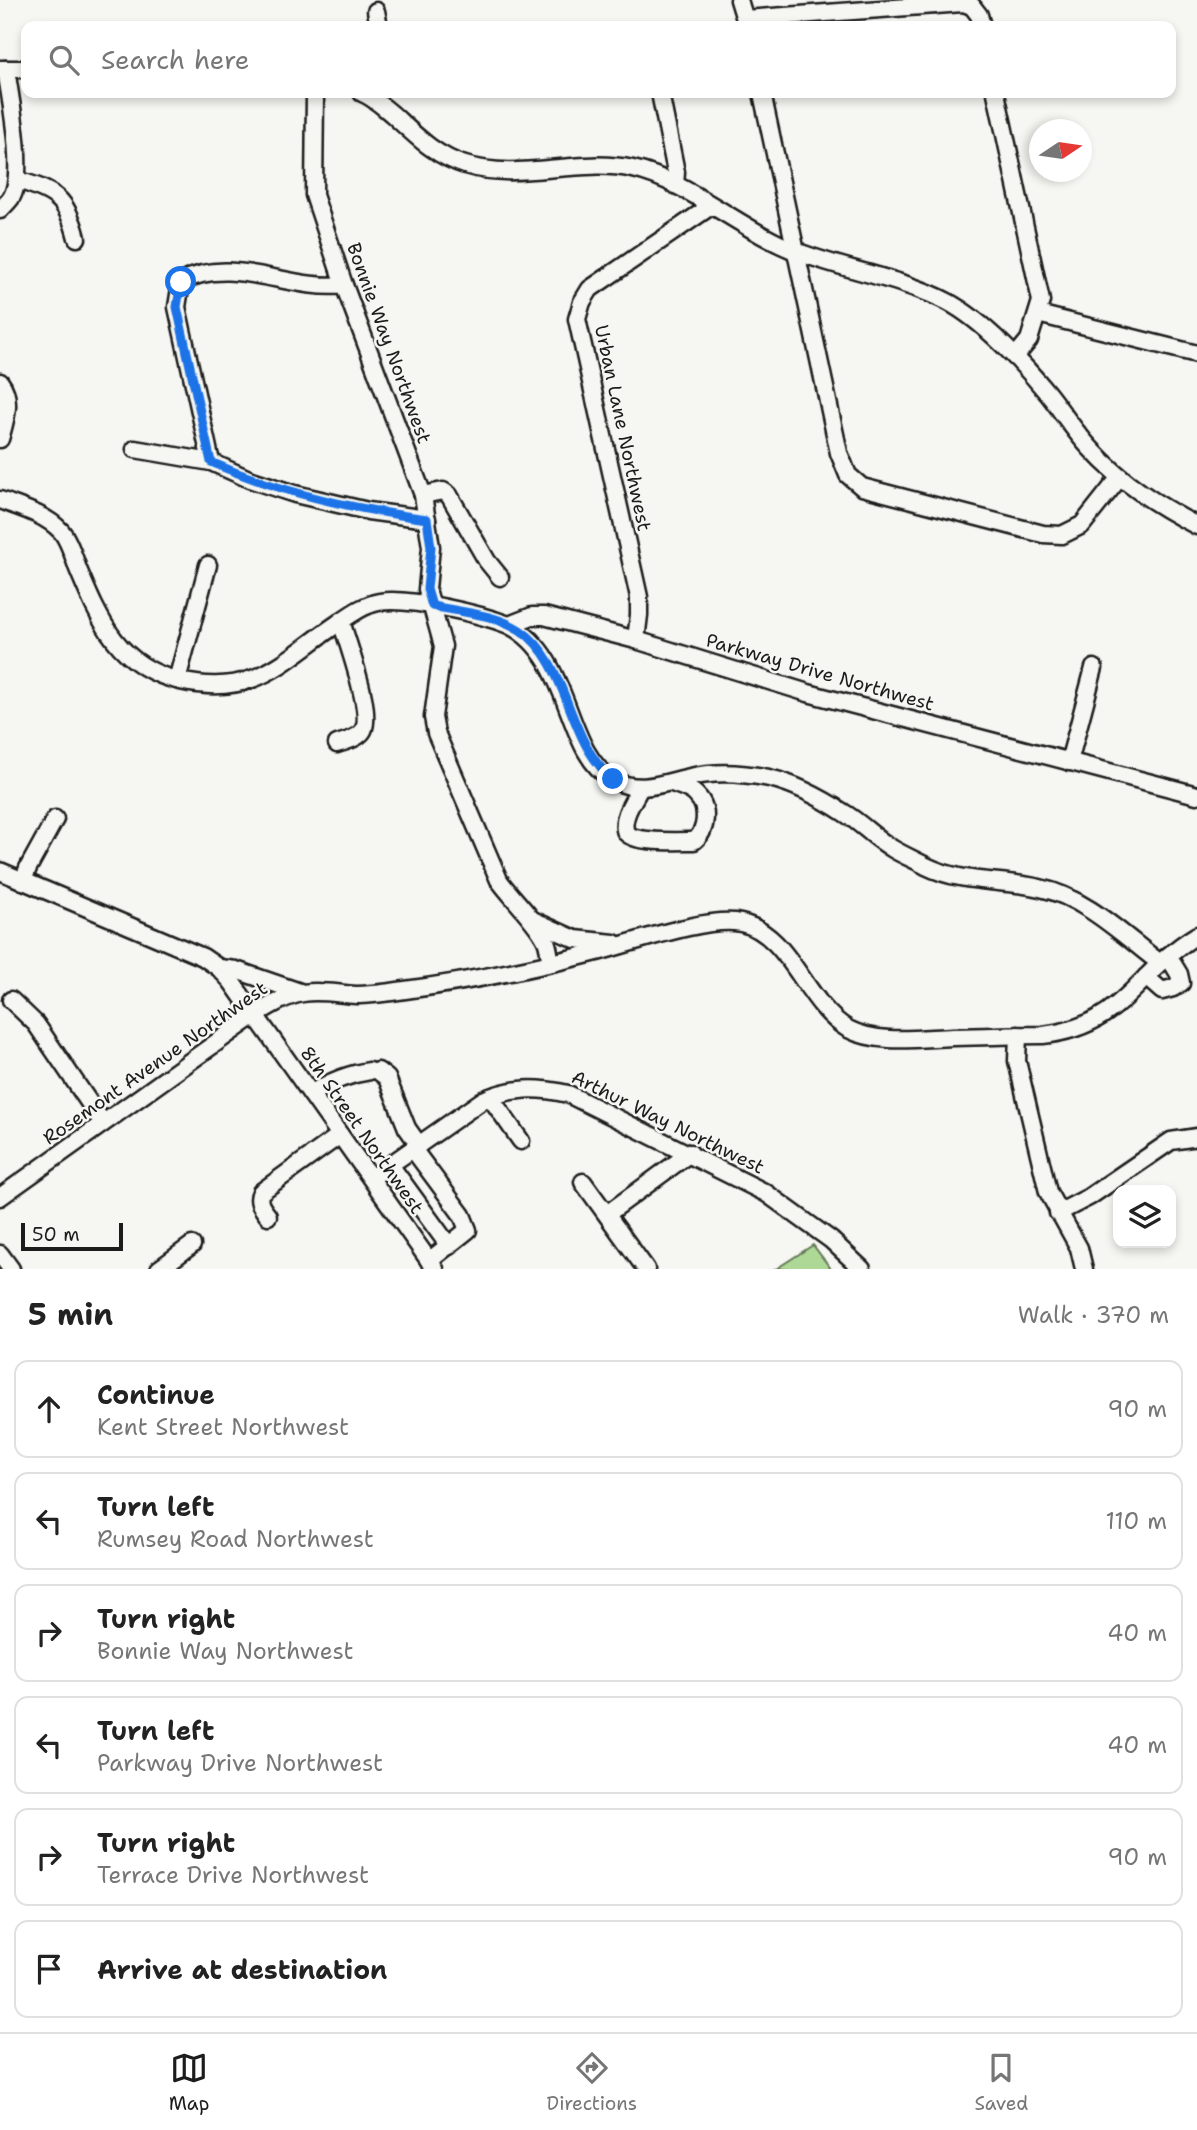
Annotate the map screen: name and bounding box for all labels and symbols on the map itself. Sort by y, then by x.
north arrow [1029,119,1092,182]
street label: Bonnie Way Northwest [341,239,437,447]
route start [165,266,196,297]
street label: Urban Lane Northwest [589,323,657,533]
street label: Parkway Drive Northwest [703,627,937,717]
route end [597,763,628,794]
street label: Rosemont Avenue Northwest [38,976,272,1150]
street label: 8th Street Northwest [295,1041,429,1219]
street label: Arthur Way Northwest [567,1064,769,1180]
scale bar [21,1220,122,1252]

